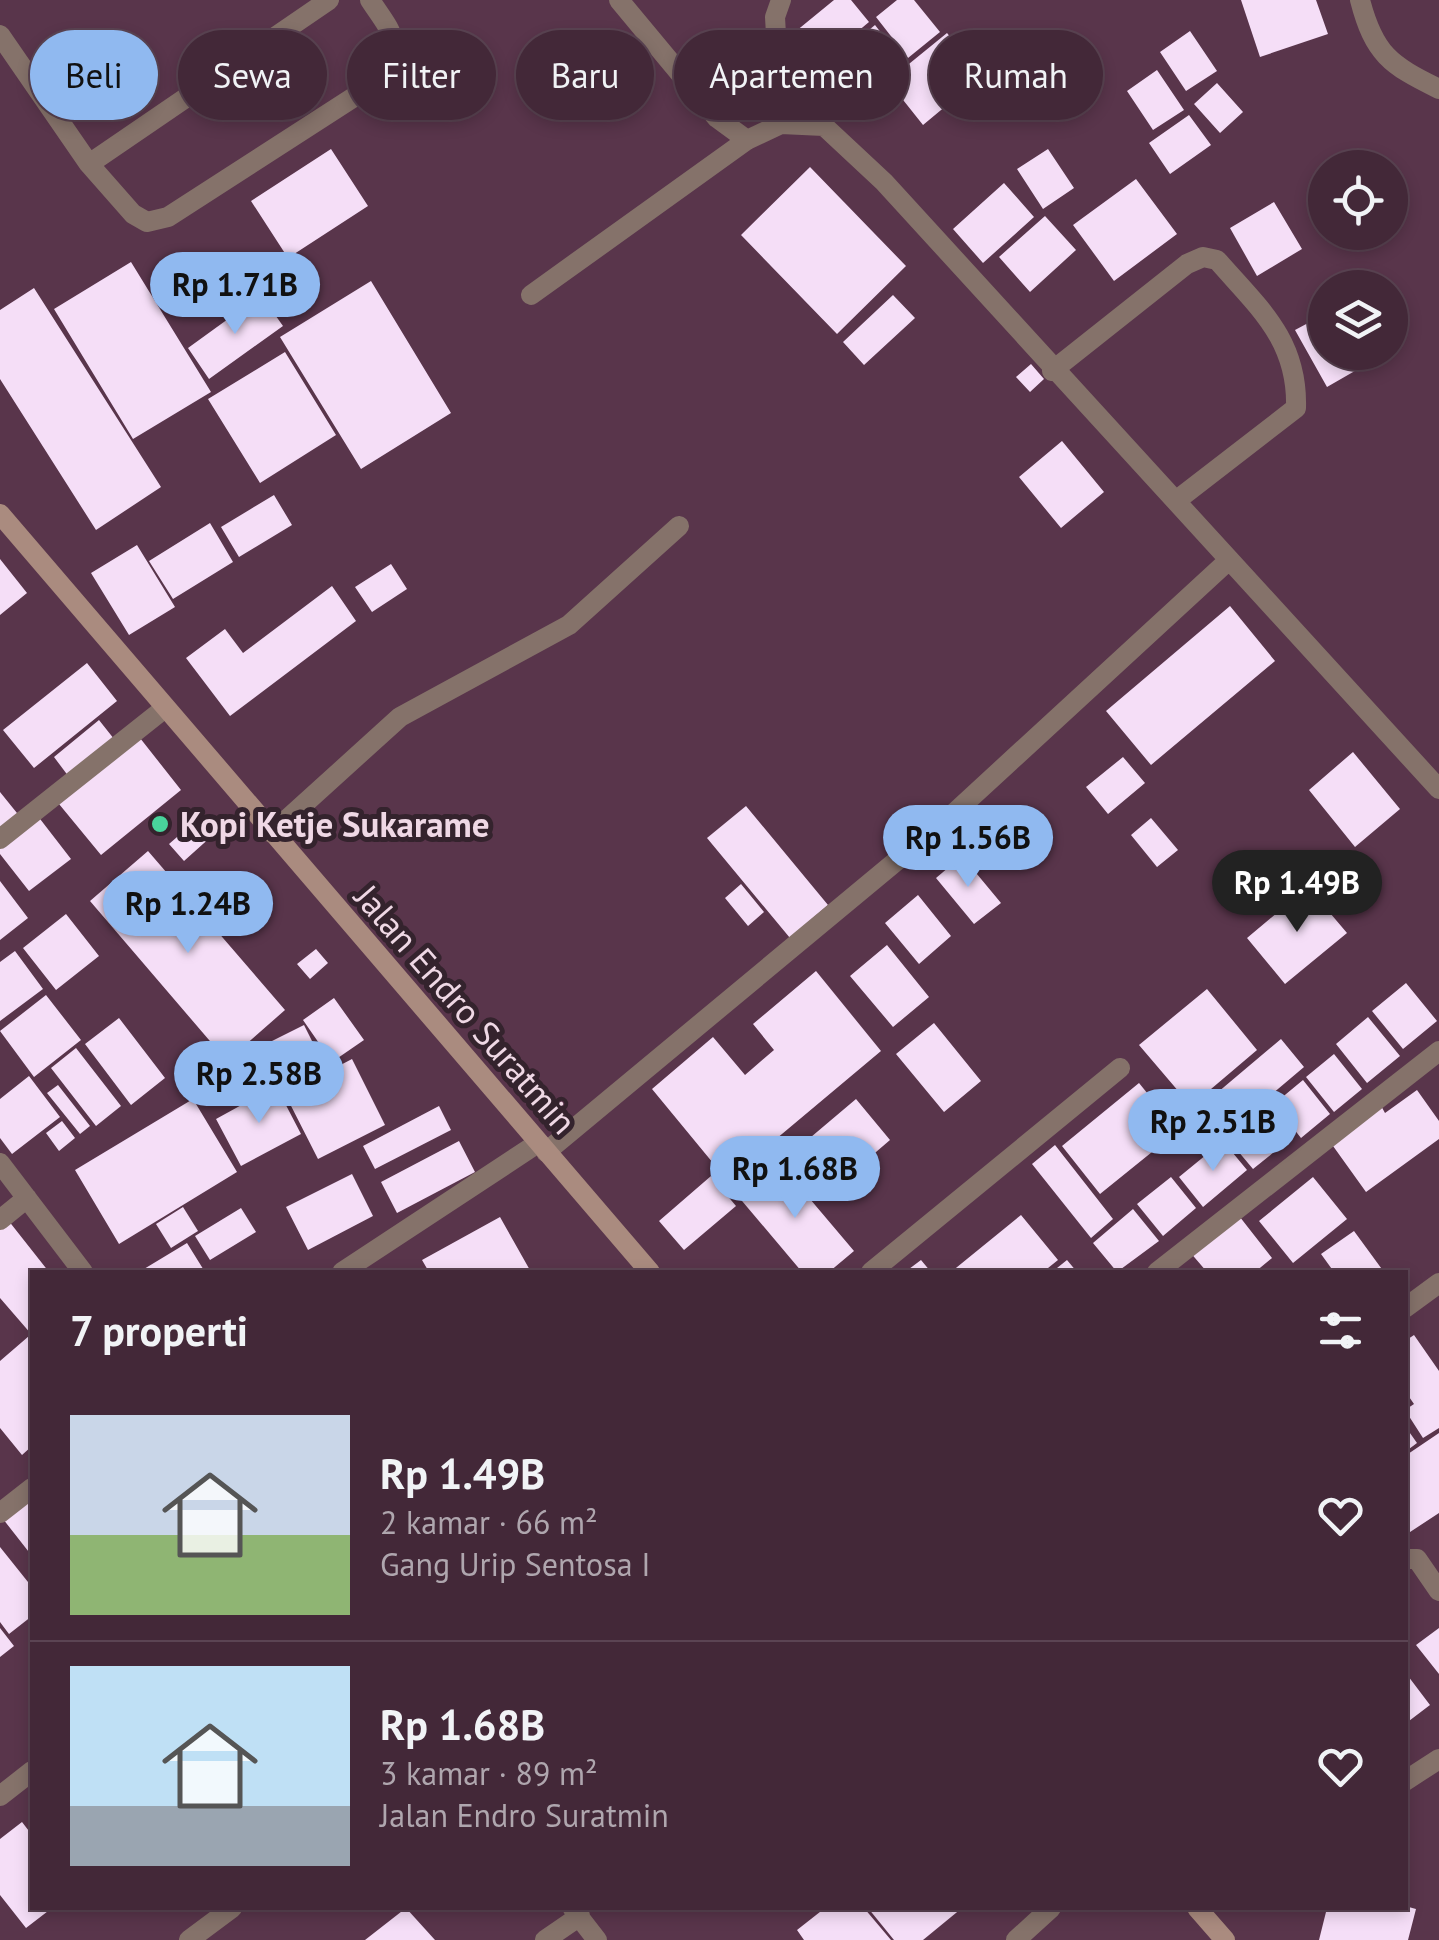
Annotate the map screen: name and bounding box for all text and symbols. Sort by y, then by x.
chip: Beli [30,30,158,120]
chip: Sewa [178,30,327,120]
chip: Filter [347,30,496,120]
chip: Baru [516,30,654,120]
chip: Apartemen [674,30,909,120]
chip: Rumah [929,30,1103,120]
map controls [1308,150,1408,370]
button: locate [1308,150,1408,250]
pin: Rp 1.71B [132,252,338,337]
text: Rp 1.71B [172,263,298,305]
button: layers [1308,270,1408,370]
place label: Kopi Ketje Sukarame [180,801,490,847]
pin: Rp 1.56B [865,805,1071,890]
marker: Kopi Ketje Sukarame [149,813,171,835]
text: Rp 1.56B [905,816,1031,858]
pin: Rp 1.49B [1194,850,1400,935]
text: Rp 1.49B [1234,861,1360,903]
pin: Rp 1.24B [85,871,291,956]
street label: Jalan Endro Suratmin [344,873,587,1143]
text: Rp 1.24B [125,882,251,924]
pin: Rp 2.58B [156,1041,362,1126]
text: Rp 2.58B [196,1052,322,1094]
pin: Rp 2.51B [1110,1089,1316,1174]
text: Rp 2.51B [1150,1100,1276,1142]
pin: Rp 1.68B [692,1136,898,1221]
text: Rp 1.68B [732,1147,858,1189]
text: 7 properti [70,1303,248,1358]
icon: filters [1313,1303,1368,1358]
text: Rp 1.49B [380,1446,545,1501]
icon: home [150,1455,270,1575]
icon: heart [1313,1488,1368,1543]
text: 2 kamar · 66 m² [380,1501,598,1543]
text: Gang Urip Sentosa I [380,1543,650,1585]
text: Rp 1.68B [380,1697,545,1752]
icon: home [150,1706,270,1826]
icon: heart [1313,1739,1368,1794]
text: 3 kamar · 89 m² [380,1752,598,1794]
text: Jalan Endro Suratmin [380,1794,669,1836]

